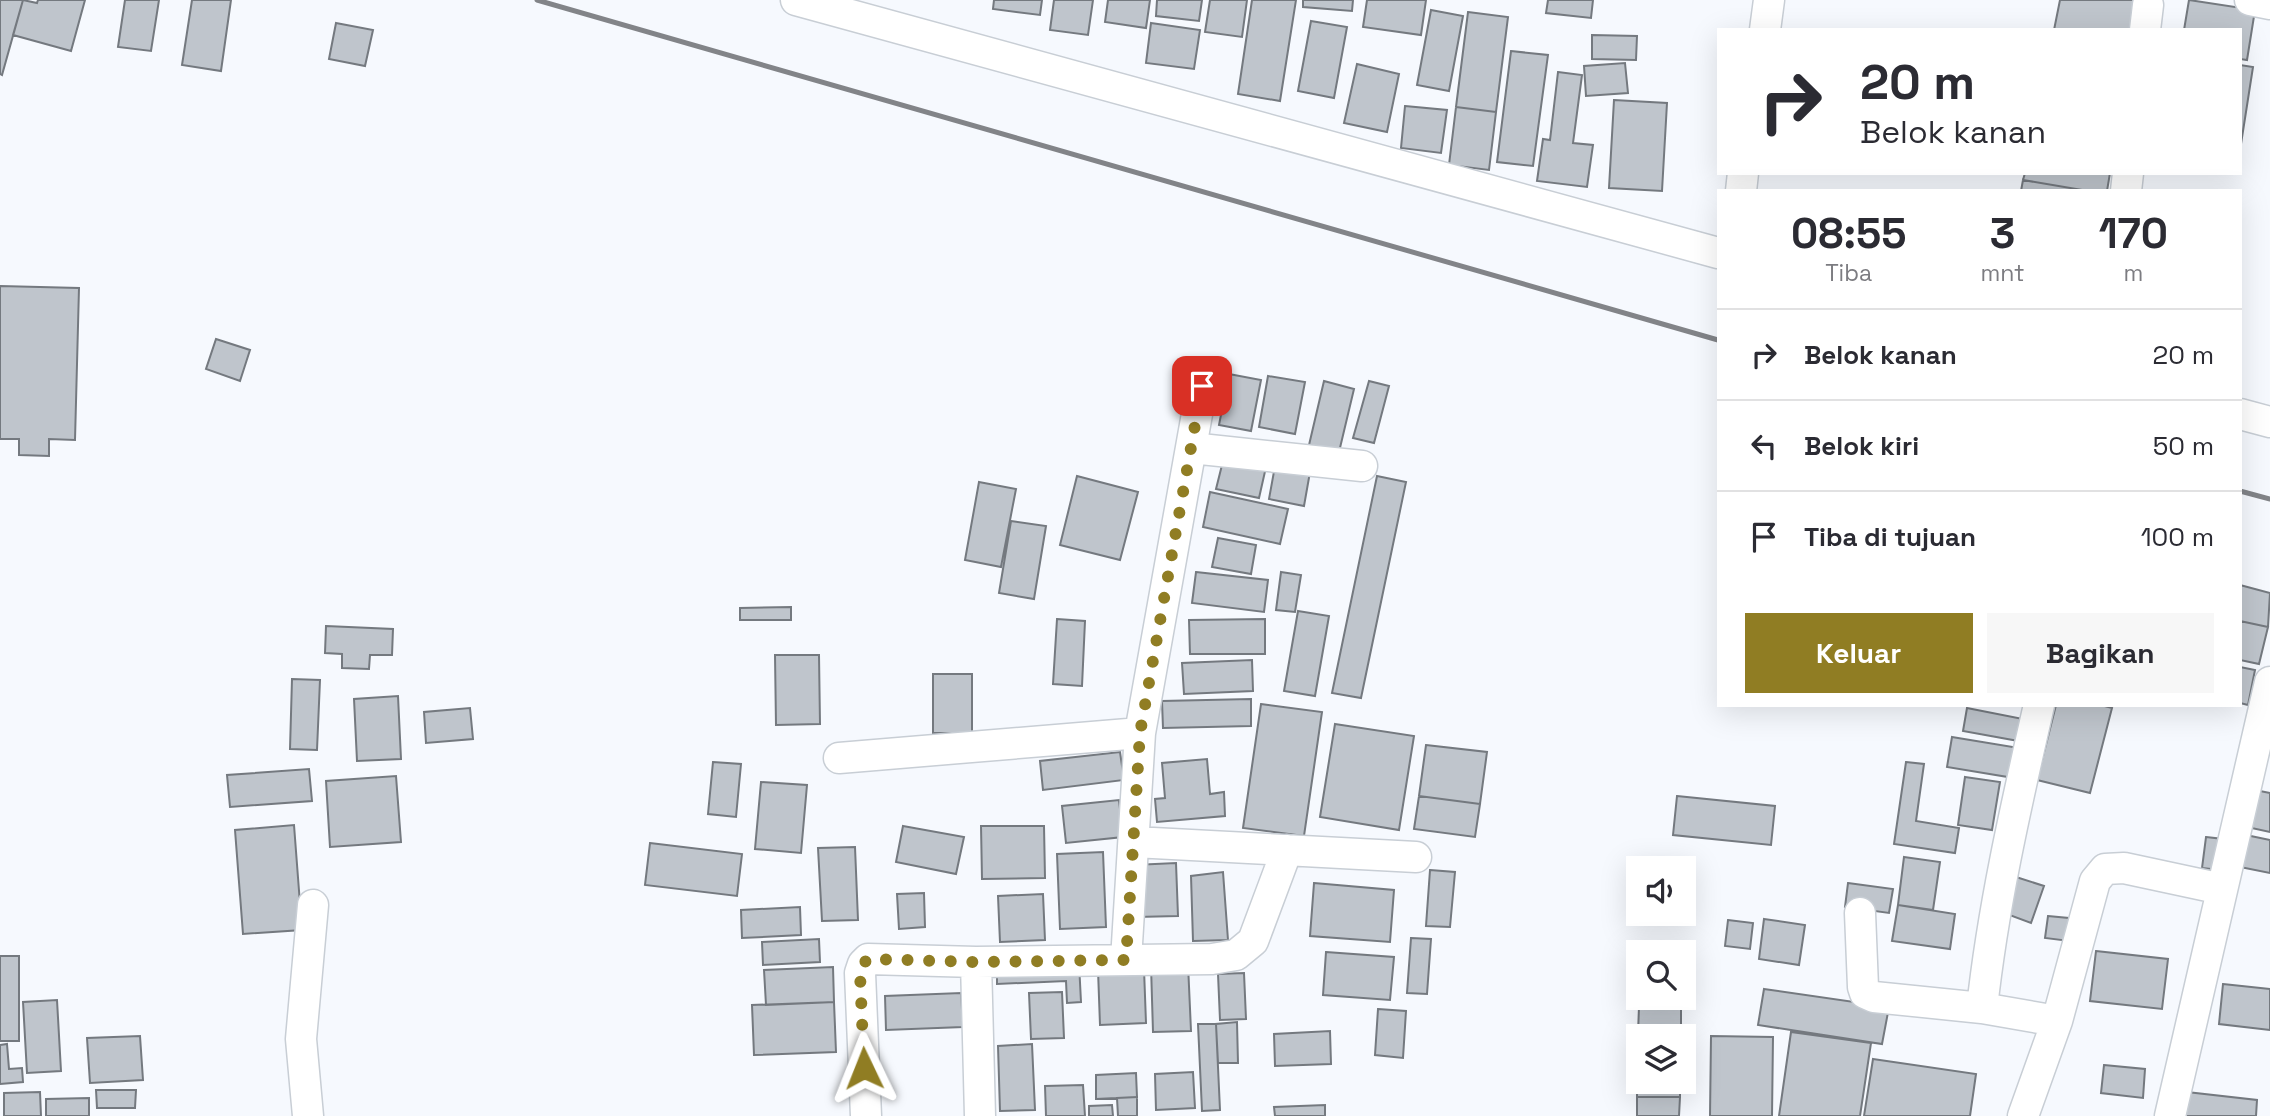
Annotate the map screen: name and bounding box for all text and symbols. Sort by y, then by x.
text: 20 m [1860,51,1975,113]
icon: right [1745,56,1836,147]
text: Belok kanan [1860,112,2046,152]
text: 08:55 [1791,207,1906,260]
text: 3 [1990,207,2015,260]
text: 170 [2099,207,2168,260]
text: Tiba [1825,258,1872,288]
text: mnt [1980,258,2025,288]
text: m [2123,258,2143,288]
icon: right [1745,336,1783,374]
text: Belok kanan [1804,338,1957,372]
text: 20 m [2153,338,2214,372]
pin [1172,356,1232,416]
icon: arrive [1183,367,1221,405]
icon: left [1745,427,1783,465]
text: Belok kiri [1804,429,1919,463]
text: 50 m [2153,429,2214,463]
icon: arrive [1745,518,1783,556]
text: Tiba di tujuan [1804,520,1976,554]
text: 100 m [2141,520,2214,554]
button: Keluar [1745,613,1973,693]
button: Bagikan [1987,613,2214,693]
map controls [1626,856,1696,1094]
button: sound [1626,856,1696,926]
button: search [1626,940,1696,1010]
button: layers [1626,1024,1696,1094]
position arrow [827,1031,901,1105]

